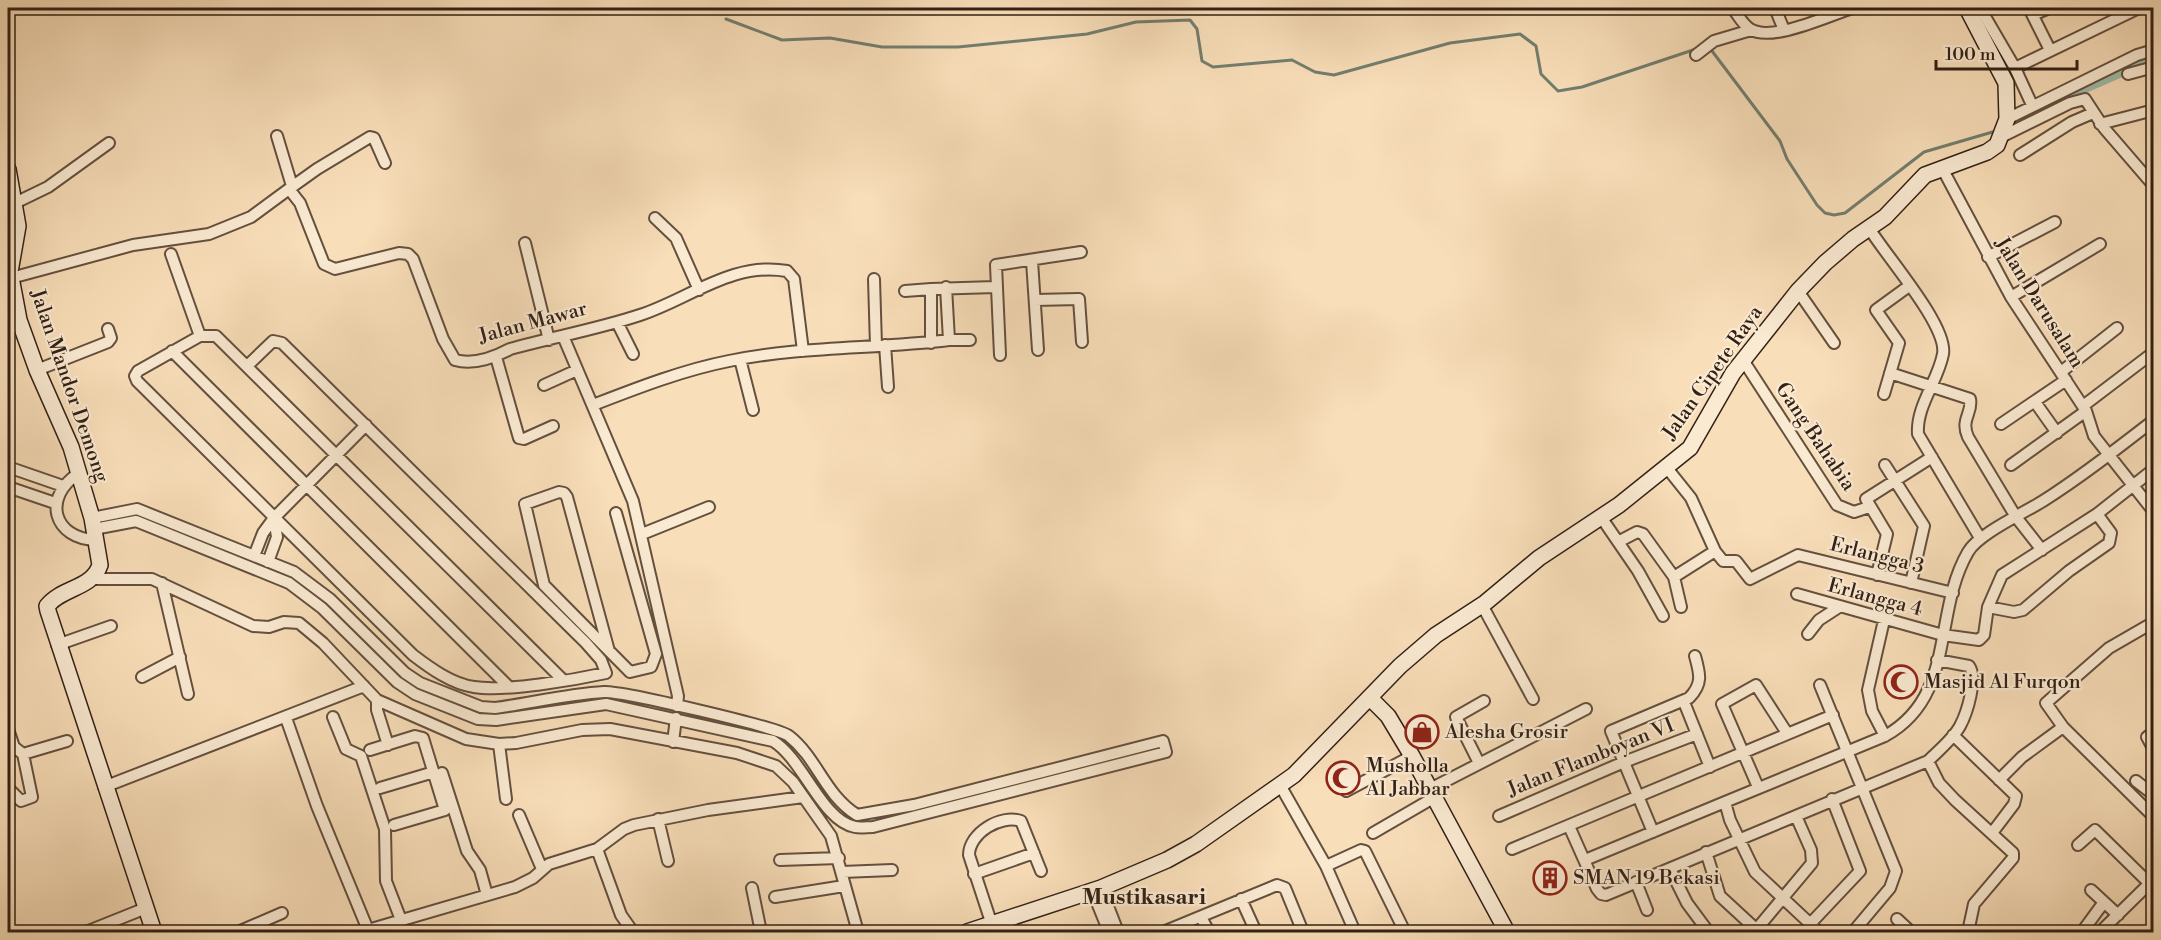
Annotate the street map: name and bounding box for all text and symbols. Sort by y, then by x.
scale bar [1936,33,2077,71]
text: 100 m [1945,43,1996,66]
street label: Jalan Darusalam [1988,232,2089,373]
street label: Jalan Mandor Demong [24,285,114,486]
street label: Jalan Mawar [475,296,590,350]
street label: Jalan Cipete Raya [1657,300,1769,446]
street label: Gang Bahabia [1770,378,1861,497]
street label: Erlangga 3 [1827,532,1927,580]
street label: Erlangga 4 [1825,573,1925,623]
mosque icon: Masjid Al Furqon [1883,664,1919,700]
place label: Masjid Al Furqon [1924,670,2081,695]
street label: Jalan Flamboyan VI [1503,713,1678,803]
shop icon: Alesha Grosir [1404,714,1440,750]
place label: Alesha Grosir [1444,720,1568,745]
place label: Musholla Al Jabbar [1365,754,1450,802]
mosque icon: Musholla Al Jabbar [1325,760,1361,796]
building icon: SMAN 19 Bekasi [1532,860,1568,896]
place label: SMAN 19 Bekasi [1573,866,1720,891]
district label: Mustikasari [1082,884,1206,911]

